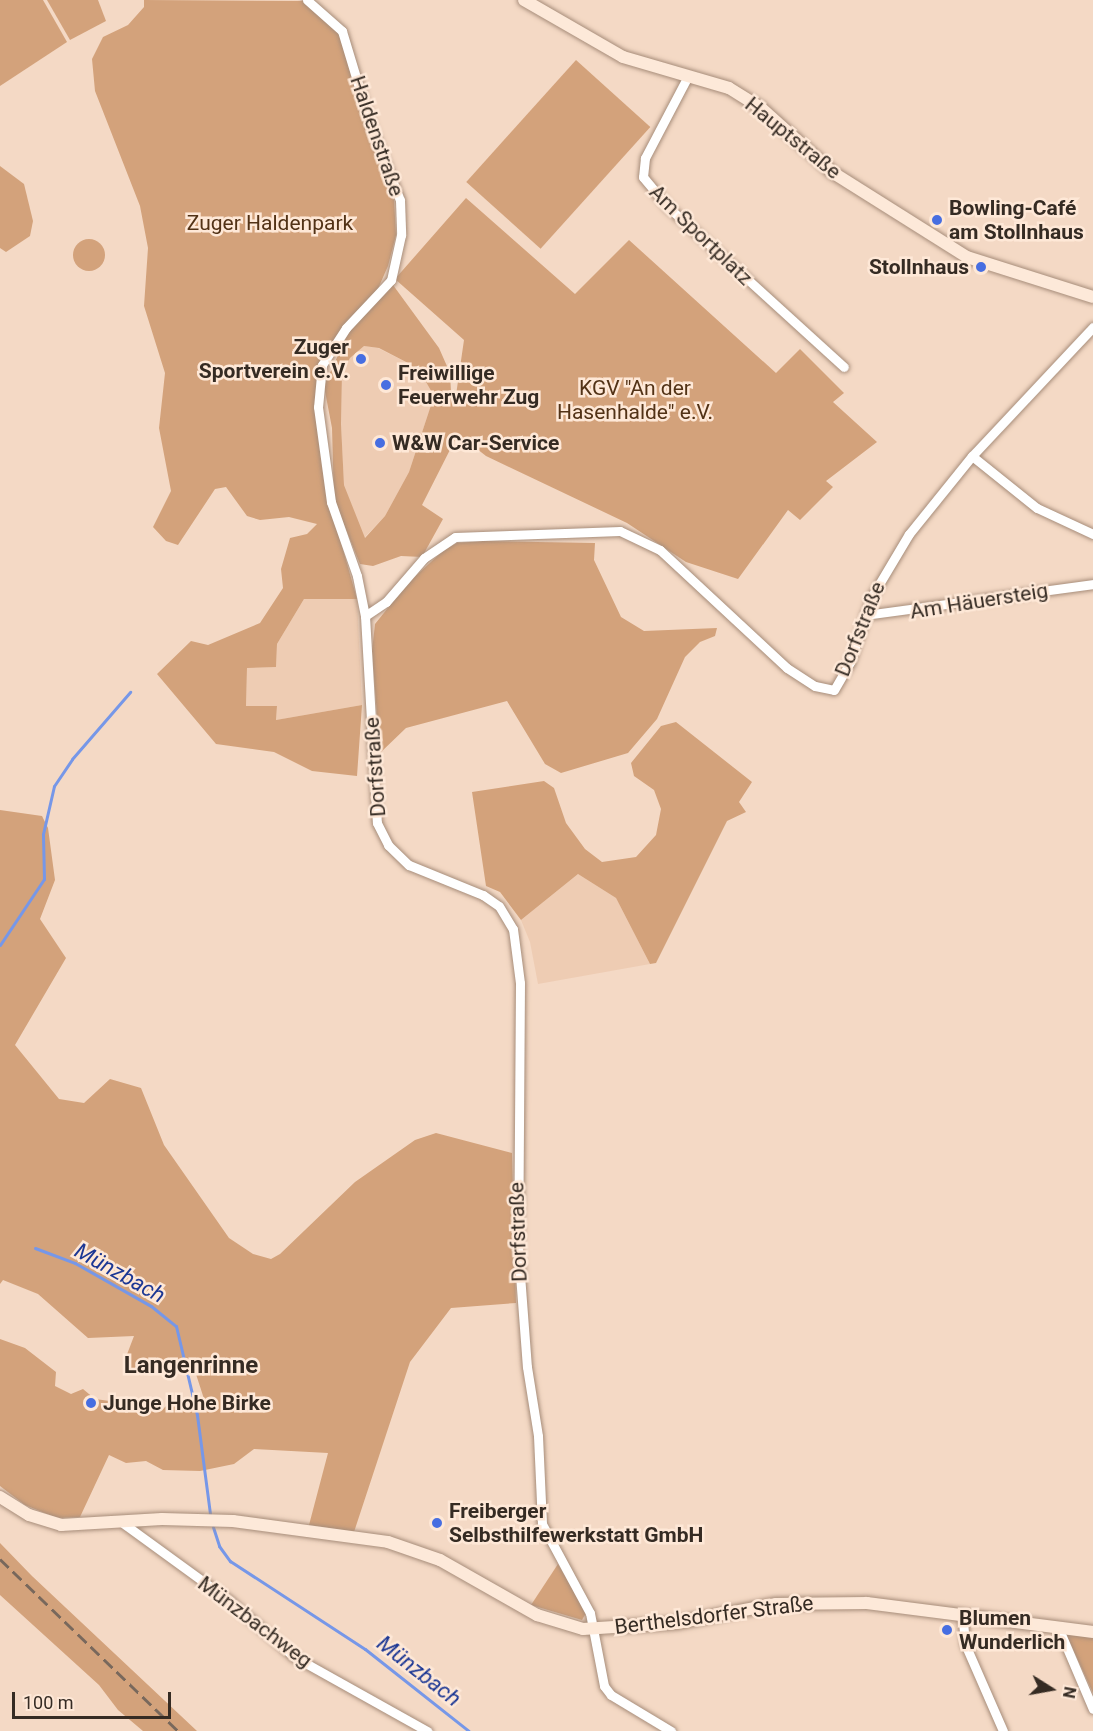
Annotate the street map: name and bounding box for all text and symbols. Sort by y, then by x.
street label: Haldenstraße [345,73,409,199]
street label: Hauptstraße [740,92,846,184]
street label: Am Sportplatz [644,180,758,290]
place label: Bowling-Café am Stollnhaus [949,195,1084,245]
park label: Zuger Haldenpark [187,210,353,236]
marker: Bowling-Café am Stollnhaus [930,213,944,227]
place label: Stollnhaus [869,254,969,280]
marker: Stollnhaus [974,260,988,274]
place label: Zuger Sportverein e.V. [199,334,349,384]
marker: Zuger Sportverein e.V. [354,352,368,366]
place label: Freiwillige Feuerwehr Zug [398,360,539,410]
park label: KGV "An der Hasenhalde" e.V. [557,375,713,425]
marker: Freiwillige Feuerwehr Zug [379,378,393,392]
place label: W&W Car-Service [392,430,559,456]
marker: W&W Car-Service [373,436,387,450]
street label: Dorfstraße [830,578,890,680]
street label: Am Häuersteig [908,578,1050,624]
street label: Dorfstraße [359,716,391,818]
street label: Dorfstraße [504,1182,532,1282]
water label: Münzbach [70,1237,170,1309]
district label: Langenrinne [124,1352,258,1380]
place label: Junge Hohe Birke [103,1390,271,1416]
marker: Junge Hohe Birke [84,1396,98,1410]
place label: Freiberger Selbsthilfewerkstatt GmbH [449,1498,703,1548]
marker: Freiberger Selbsthilfewerkstatt GmbH [430,1516,444,1530]
street label: Münzbachweg [193,1571,317,1673]
street label: Berthelsdorfer Straße [613,1590,815,1640]
place label: Blumen Wunderlich [959,1605,1065,1655]
marker: Blumen Wunderlich [940,1623,954,1637]
water label: Münzbach [372,1630,466,1712]
north arrow [1021,1659,1081,1719]
scale bar [15,1680,174,1718]
text: N [1059,1685,1080,1700]
text: 100 m [23,1692,74,1713]

